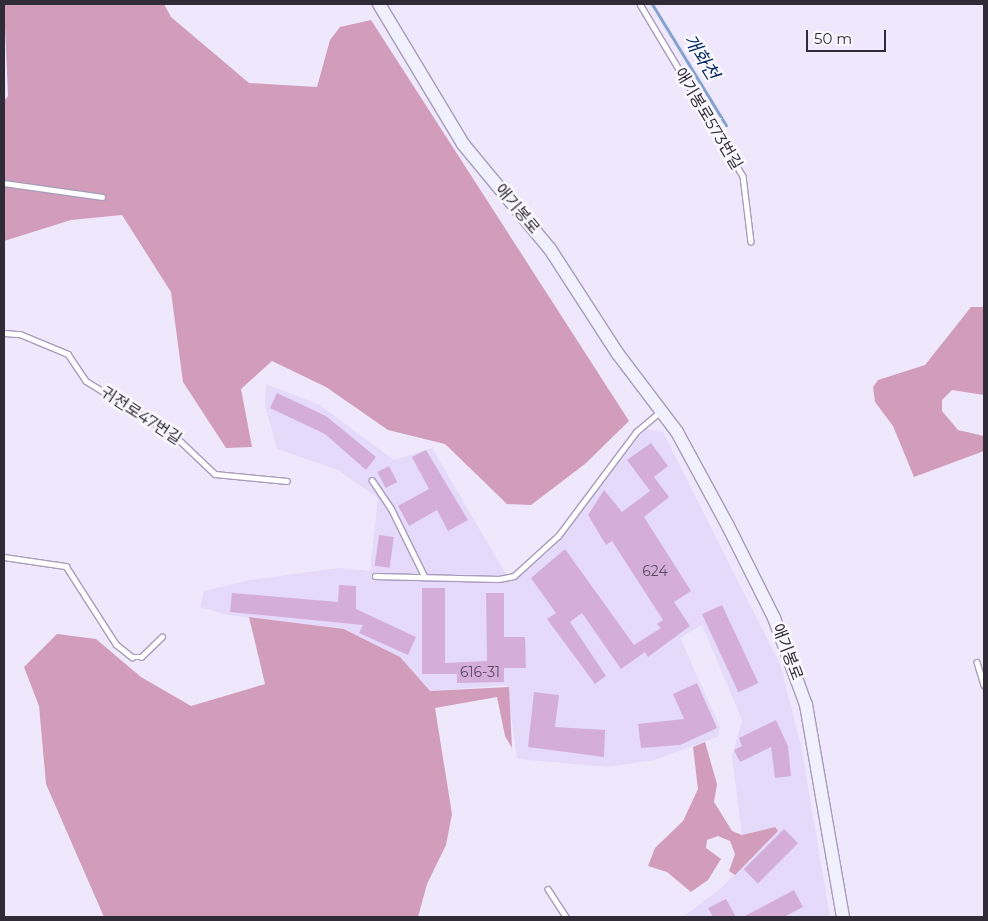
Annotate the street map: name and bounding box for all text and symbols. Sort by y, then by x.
scale bar [808,20,888,52]
text: 50 m [814,29,852,48]
water label: 개화천 [679,30,723,84]
street label: 애기봉로573번길 [670,65,746,173]
street label: 애기봉로 [491,180,543,238]
street label: 귀전로47번길 [97,383,185,449]
house number: 624 [642,563,668,579]
street label: 애기봉로 [767,621,807,683]
house number: 616-31 [460,664,500,680]

